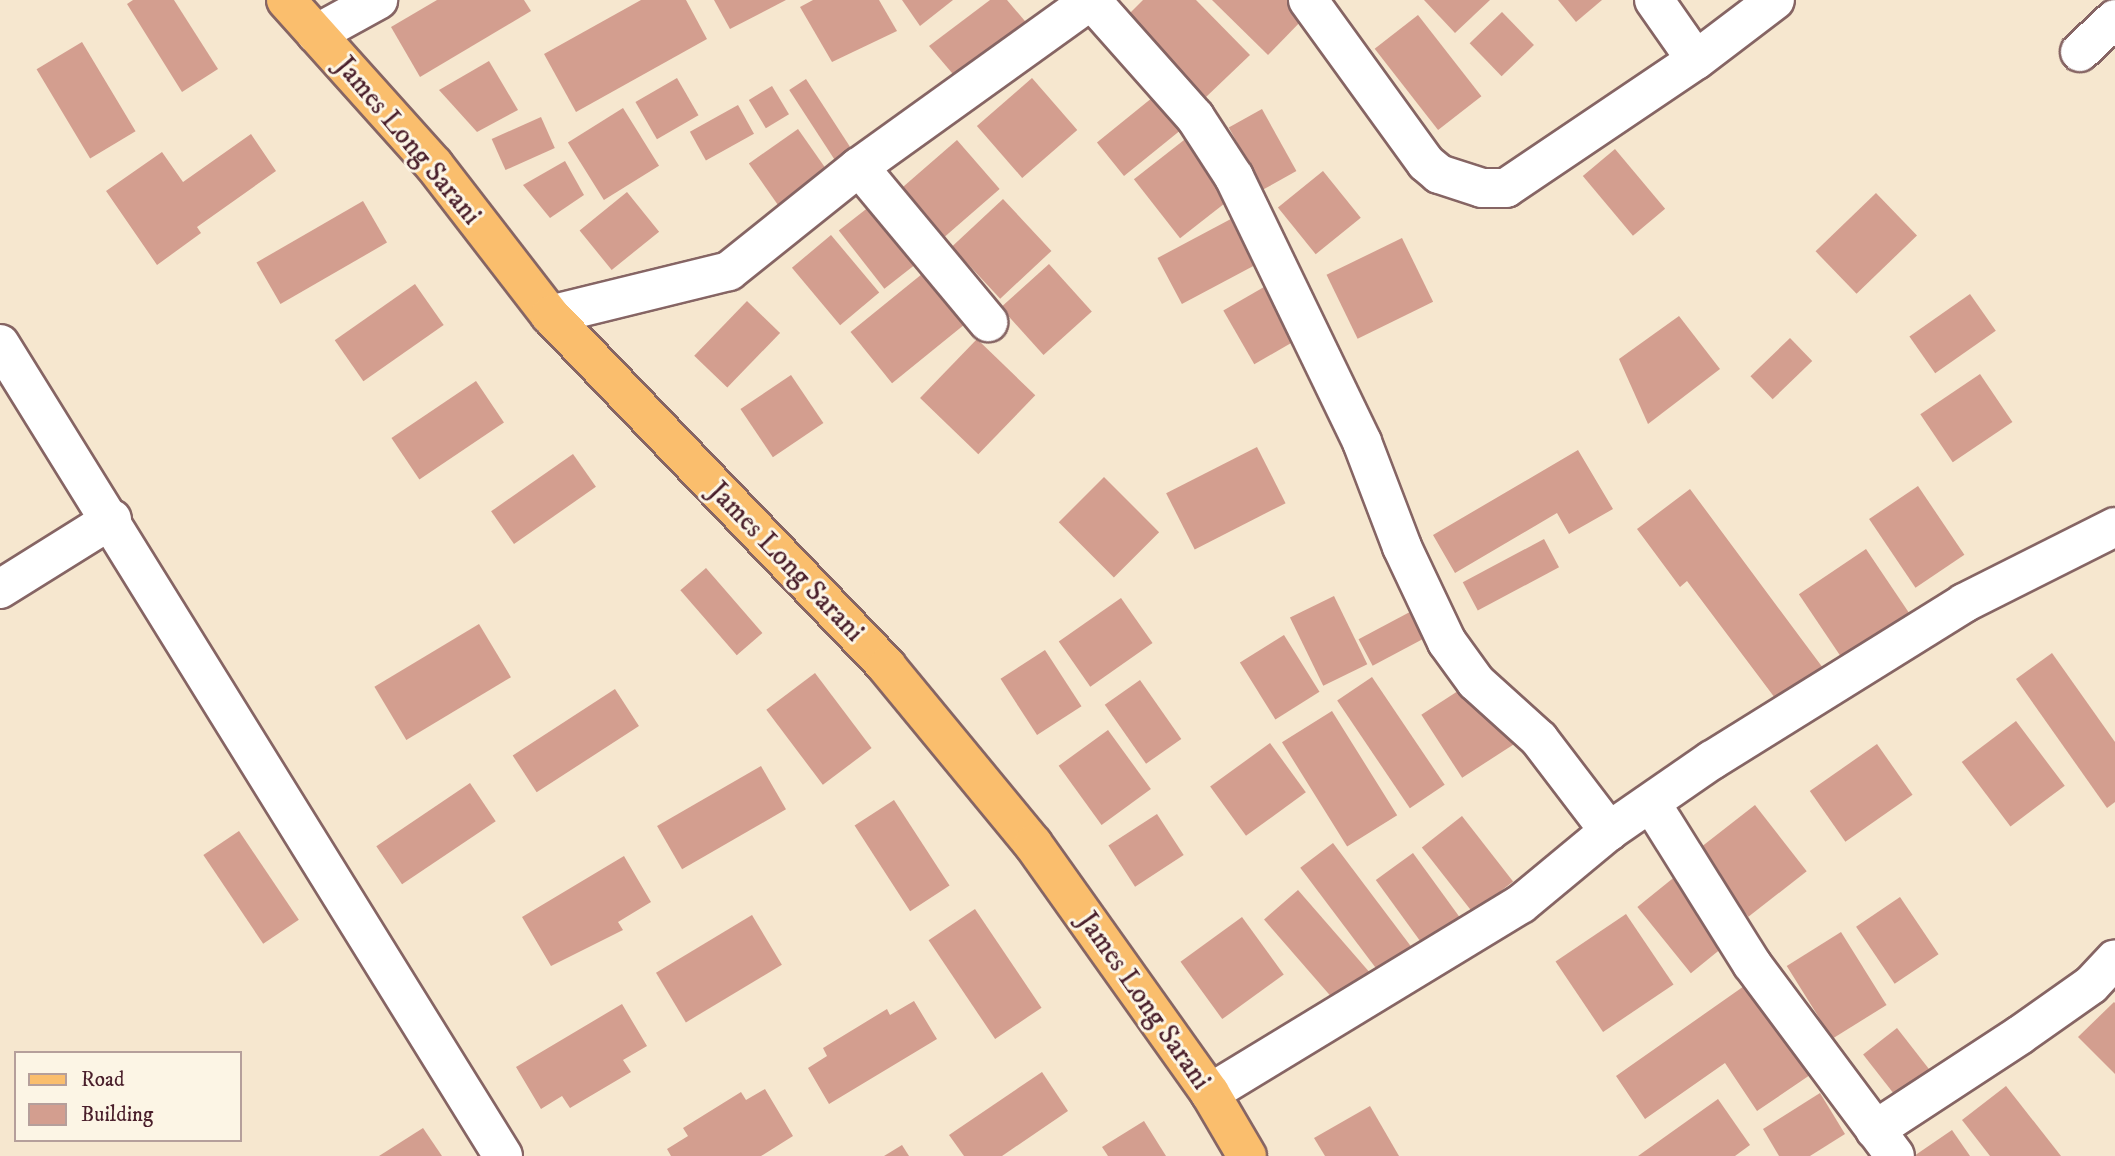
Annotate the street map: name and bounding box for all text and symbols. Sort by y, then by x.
street label: James Long Sarani [328,50,488,232]
street label: James Long Sarani [701,475,871,649]
street label: James Long Sarani [1070,906,1218,1096]
legend [14,1051,242,1142]
text: Road [81,1067,125,1093]
text: Building [81,1102,153,1128]

